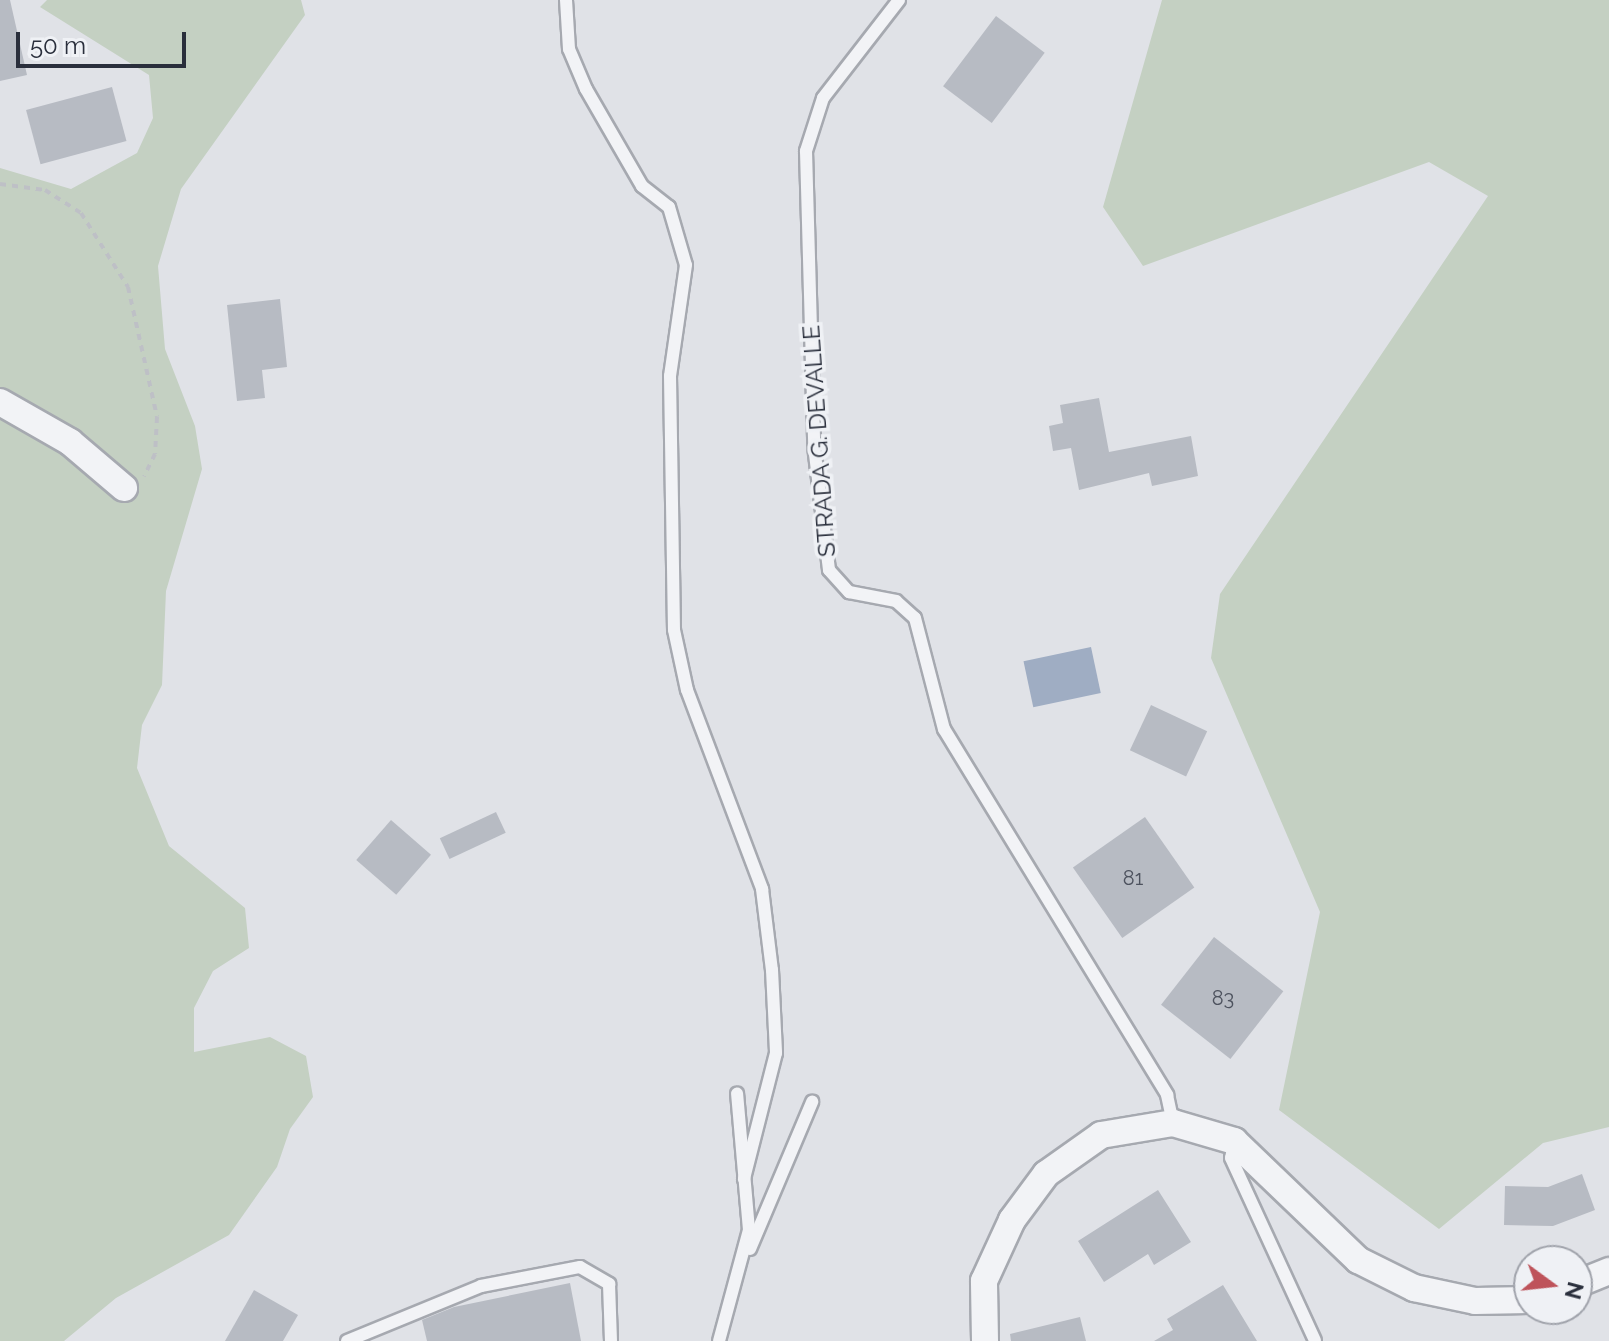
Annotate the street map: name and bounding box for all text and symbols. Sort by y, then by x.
scale bar [20,16,190,66]
text: 50 m [30,31,86,60]
street label: STRADA G. DEVALLE [797,324,841,558]
house number: 81 [1123,866,1143,890]
house number: 83 [1212,986,1234,1010]
north arrow [1513,1245,1593,1325]
text: N [1560,1279,1589,1302]

